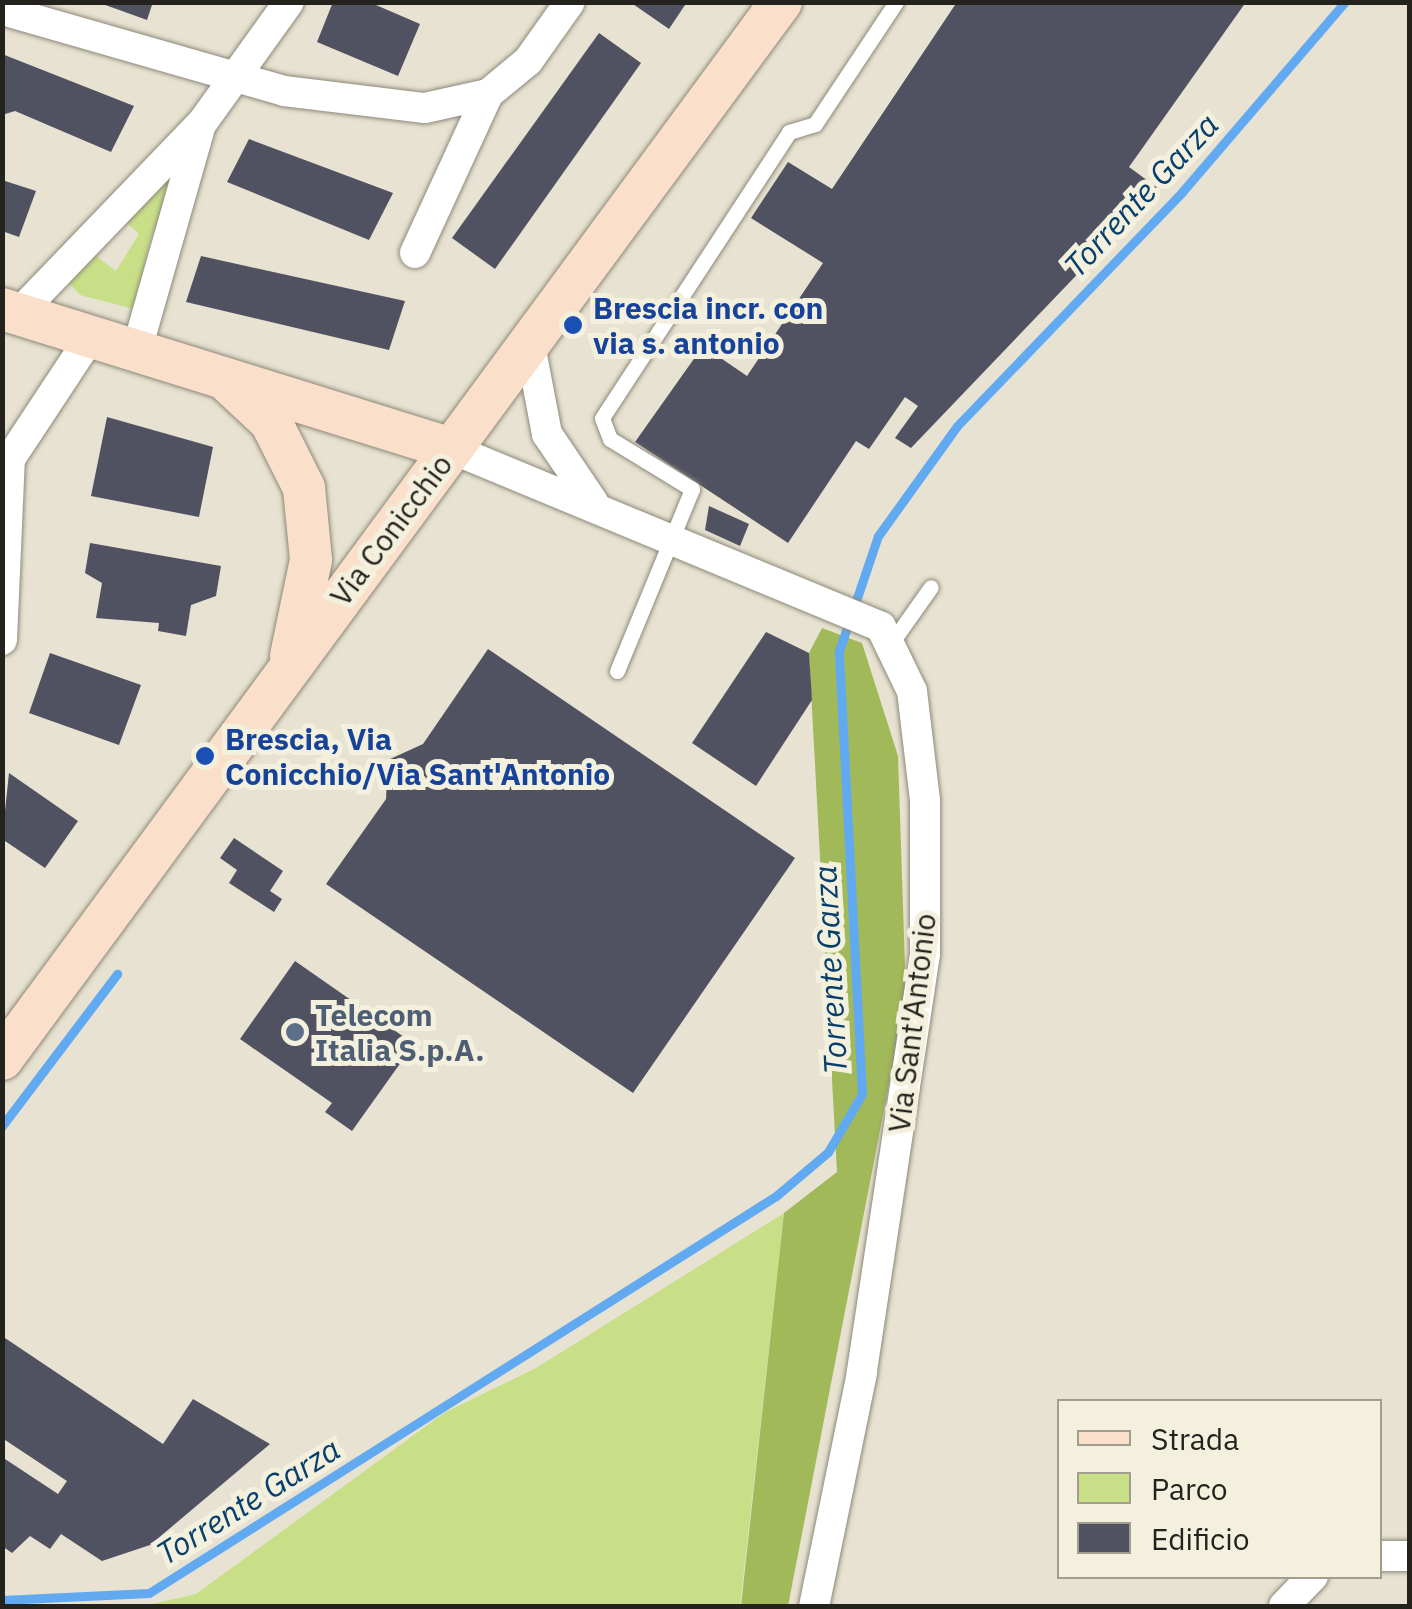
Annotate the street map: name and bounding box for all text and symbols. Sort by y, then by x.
water label: Torrente Garza [1056,105,1226,285]
place label: Brescia incr. con via s. antonio [593,290,823,360]
marker: Brescia incr. con via s. antonio [562,314,584,336]
street label: Via Conicchio [322,447,460,613]
place label: Brescia, Via Conicchio/Via Sant'Antonio [225,721,610,792]
marker: Brescia, Via Conicchio/Via Sant'Antonio [194,745,216,767]
water label: Torrente Garza [805,865,855,1075]
street label: Via Sant'Antonio [881,911,943,1135]
place label: Telecom Italia S.p.A. [315,997,484,1068]
marker: Telecom Italia S.p.A. [284,1021,306,1043]
legend [1057,1399,1382,1579]
text: Strada [1151,1419,1239,1458]
water label: Torrente Garza [149,1429,347,1573]
text: Parco [1151,1469,1227,1508]
text: Edificio [1151,1519,1250,1558]

